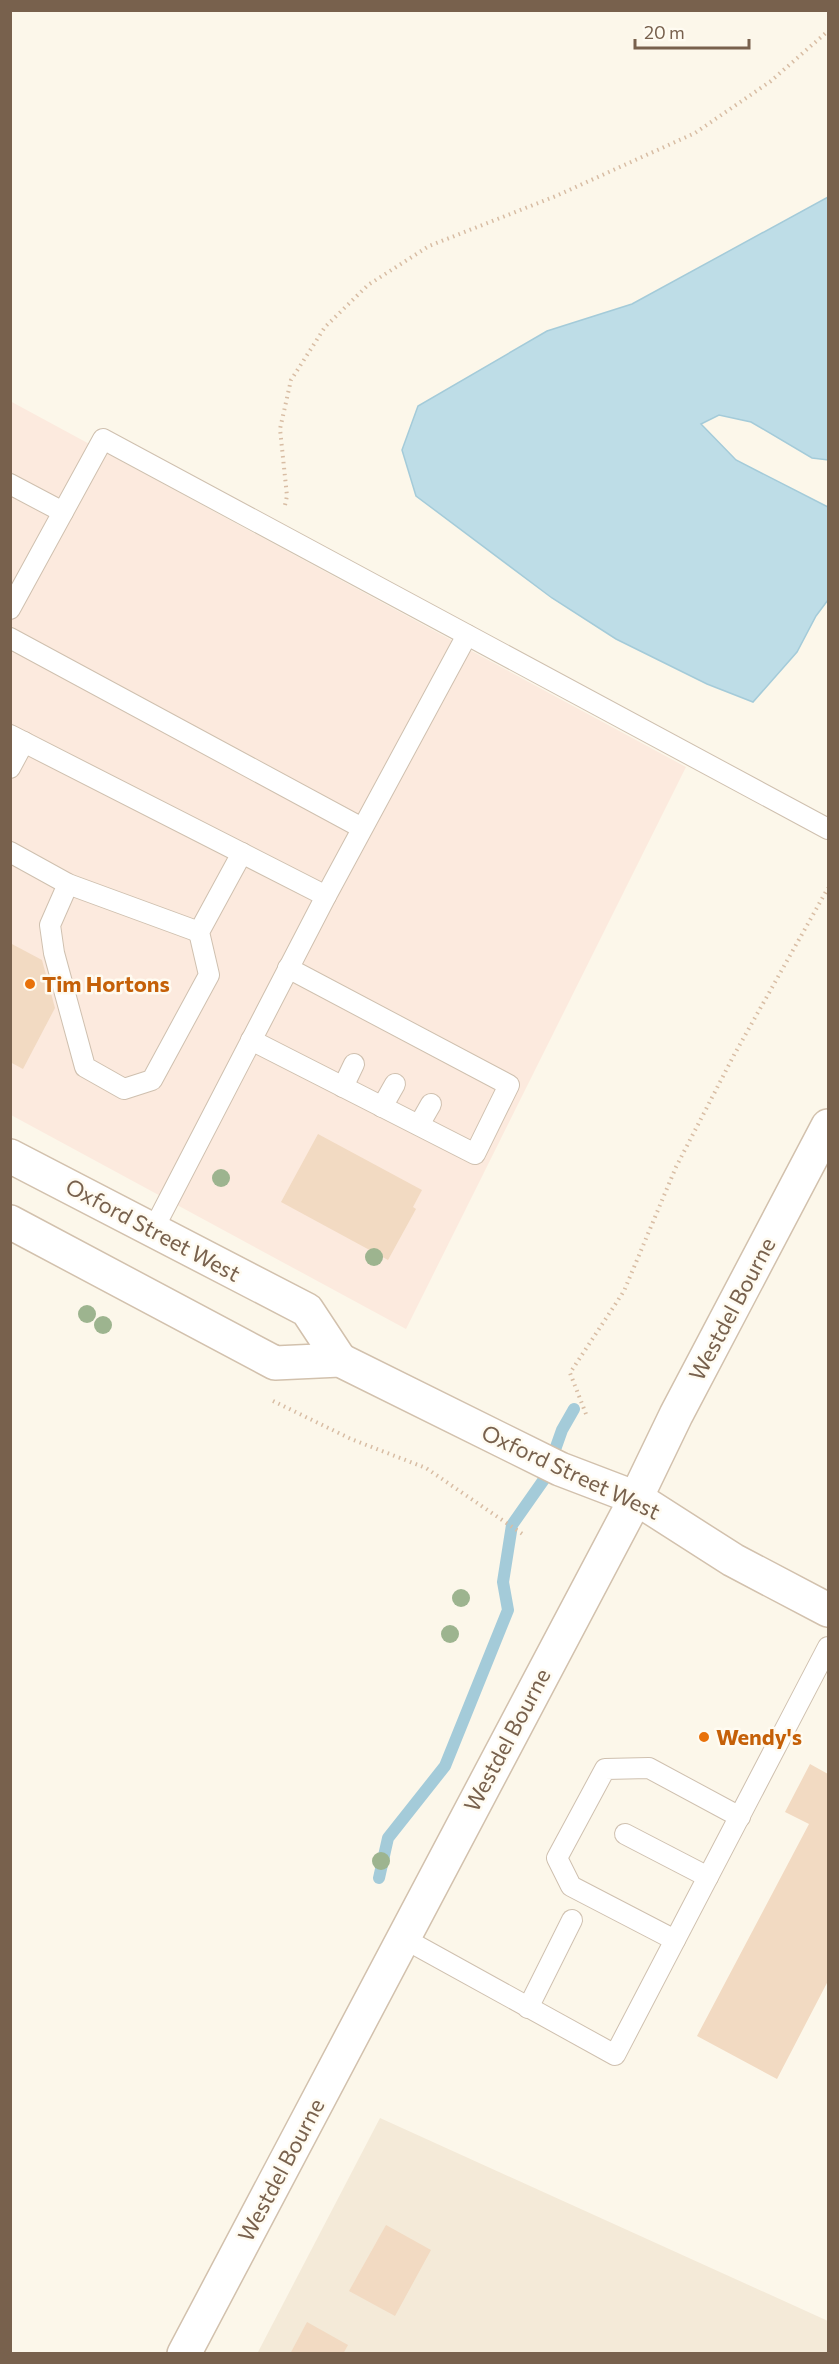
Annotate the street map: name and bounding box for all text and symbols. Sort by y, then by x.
scale bar [635,12,749,50]
text: 20 m [644,21,685,43]
place label: Tim Hortons [42,970,170,997]
marker: Tim Hortons [23,977,37,991]
street label: Oxford Street West [61,1172,245,1287]
street label: Westdel Bourne [683,1233,781,1385]
street label: Oxford Street West [478,1418,665,1525]
street label: Westdel Bourne [458,1664,556,1816]
place label: Wendy's [716,1723,802,1750]
marker: Wendy's [697,1730,711,1744]
street label: Westdel Bourne [232,2094,330,2246]

